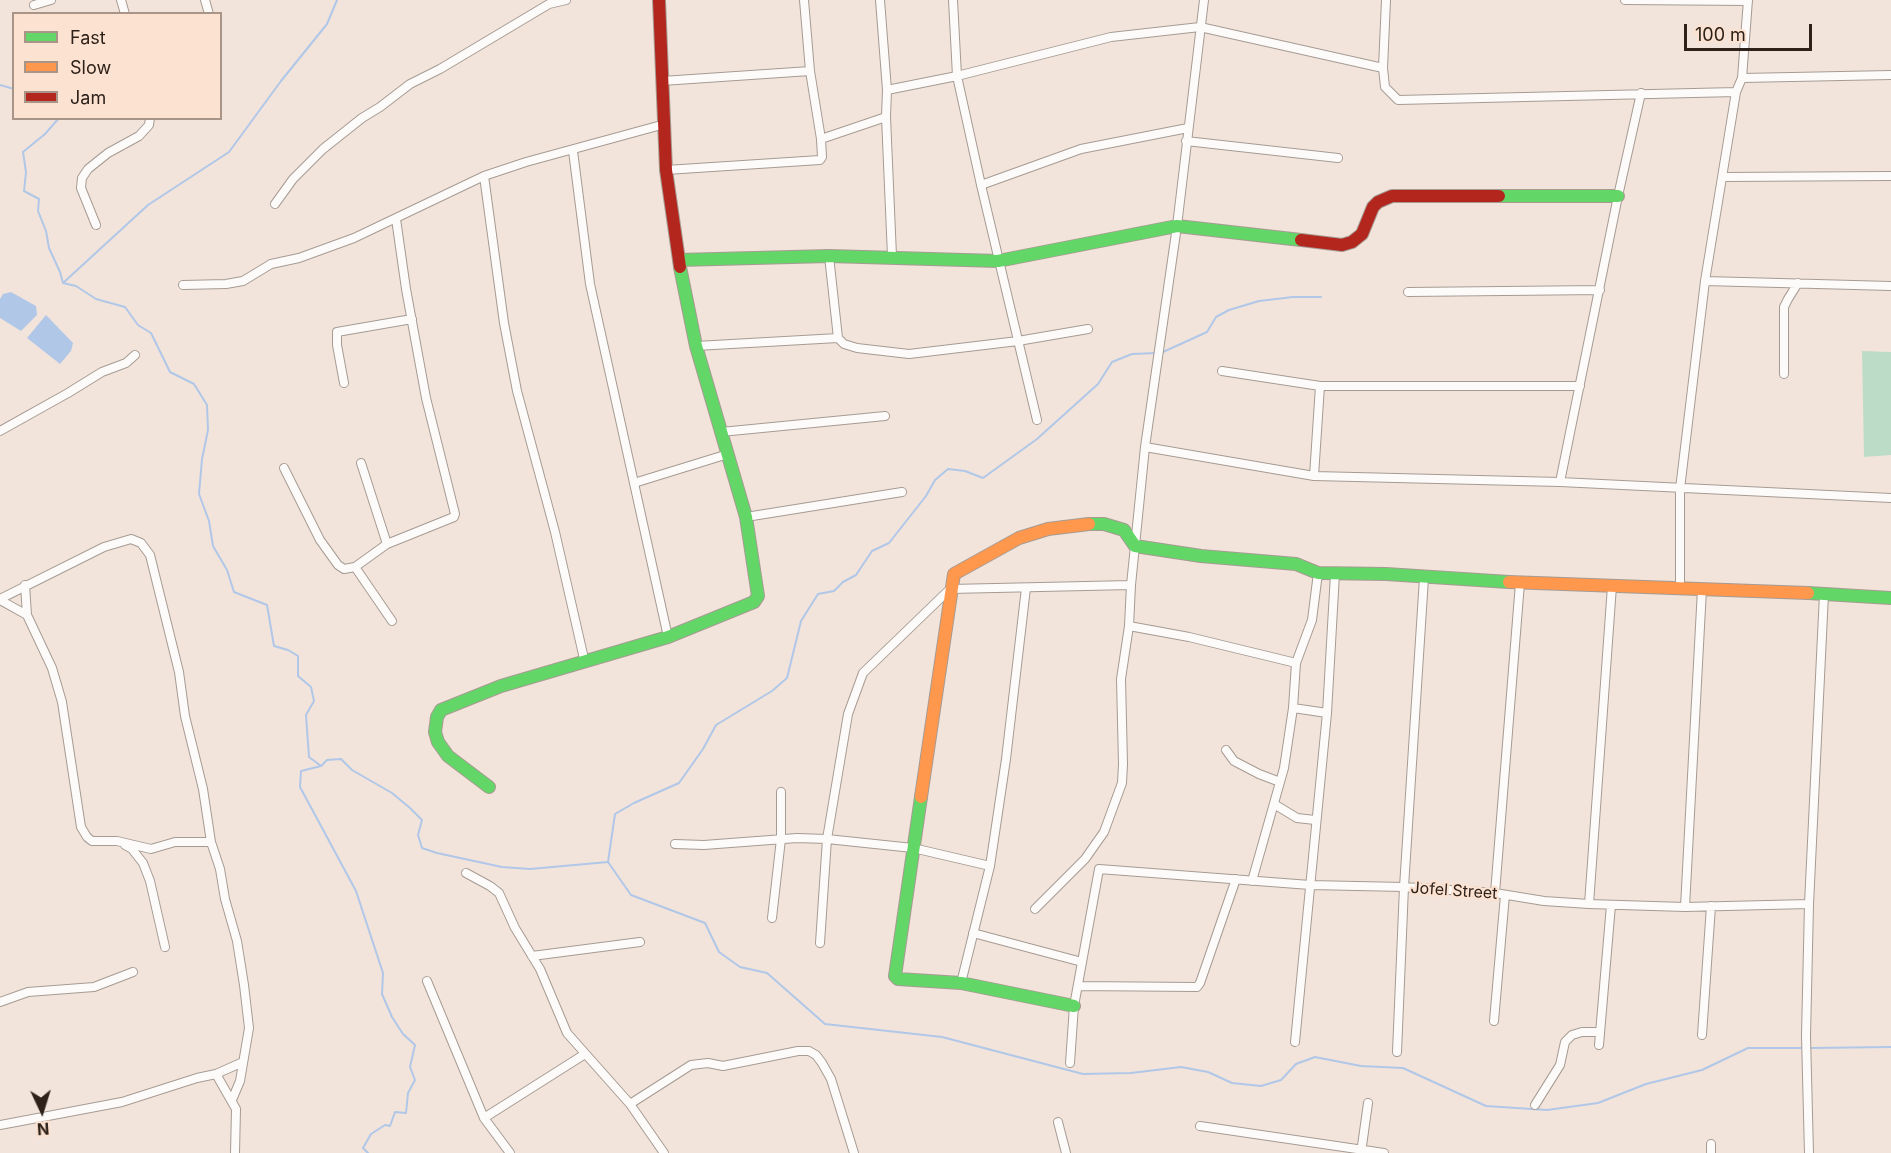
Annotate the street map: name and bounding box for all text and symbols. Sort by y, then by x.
legend [12,12,222,120]
scale bar [1687,12,1814,50]
text: 100 m [1695,24,1746,45]
text: Fast [70,27,106,48]
text: Slow [70,57,111,78]
text: Jam [70,87,106,108]
street label: Jofel Street [1410,878,1498,904]
north arrow [12,1081,72,1141]
text: N [36,1119,50,1139]

